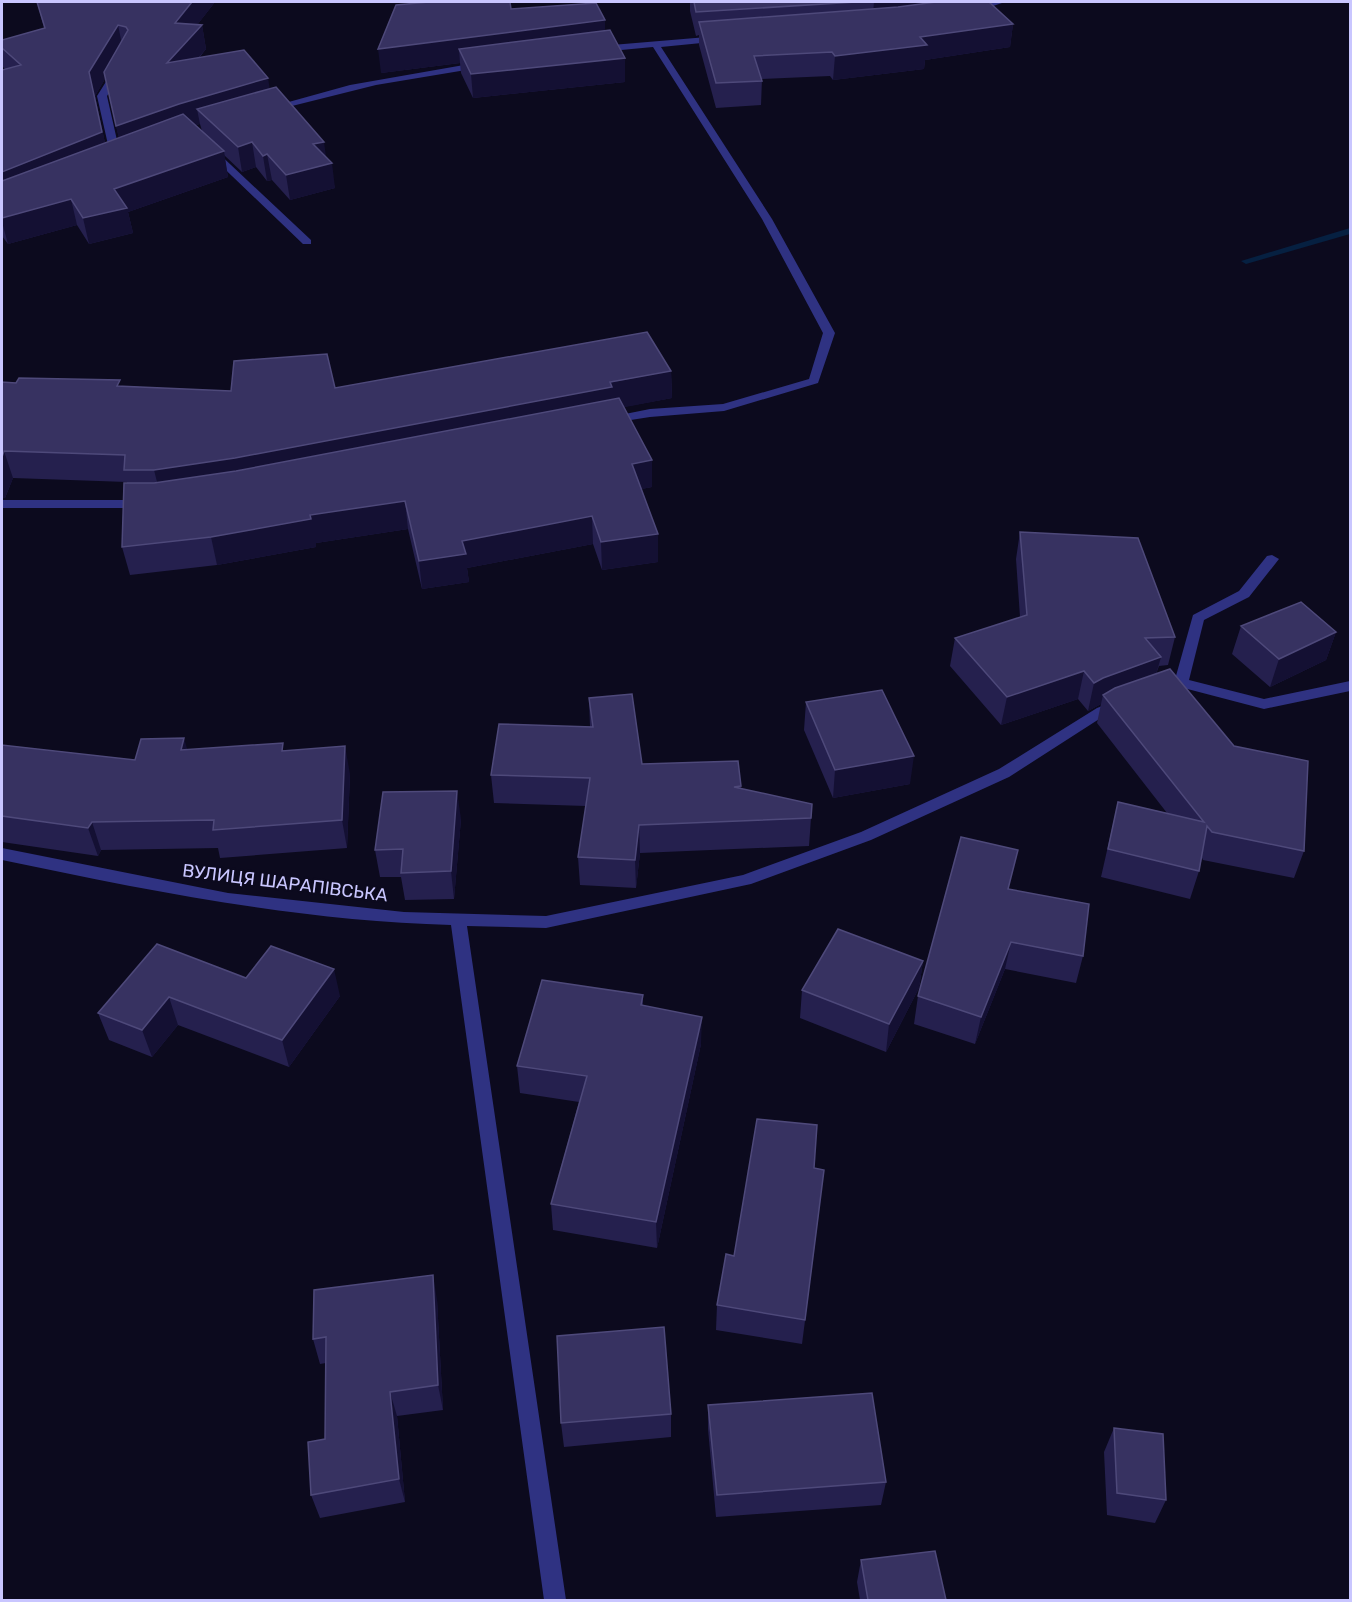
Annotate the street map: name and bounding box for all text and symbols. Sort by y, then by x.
street label: ВУЛИЦЯ ШАРАПІВСЬКА [181,859,389,907]

